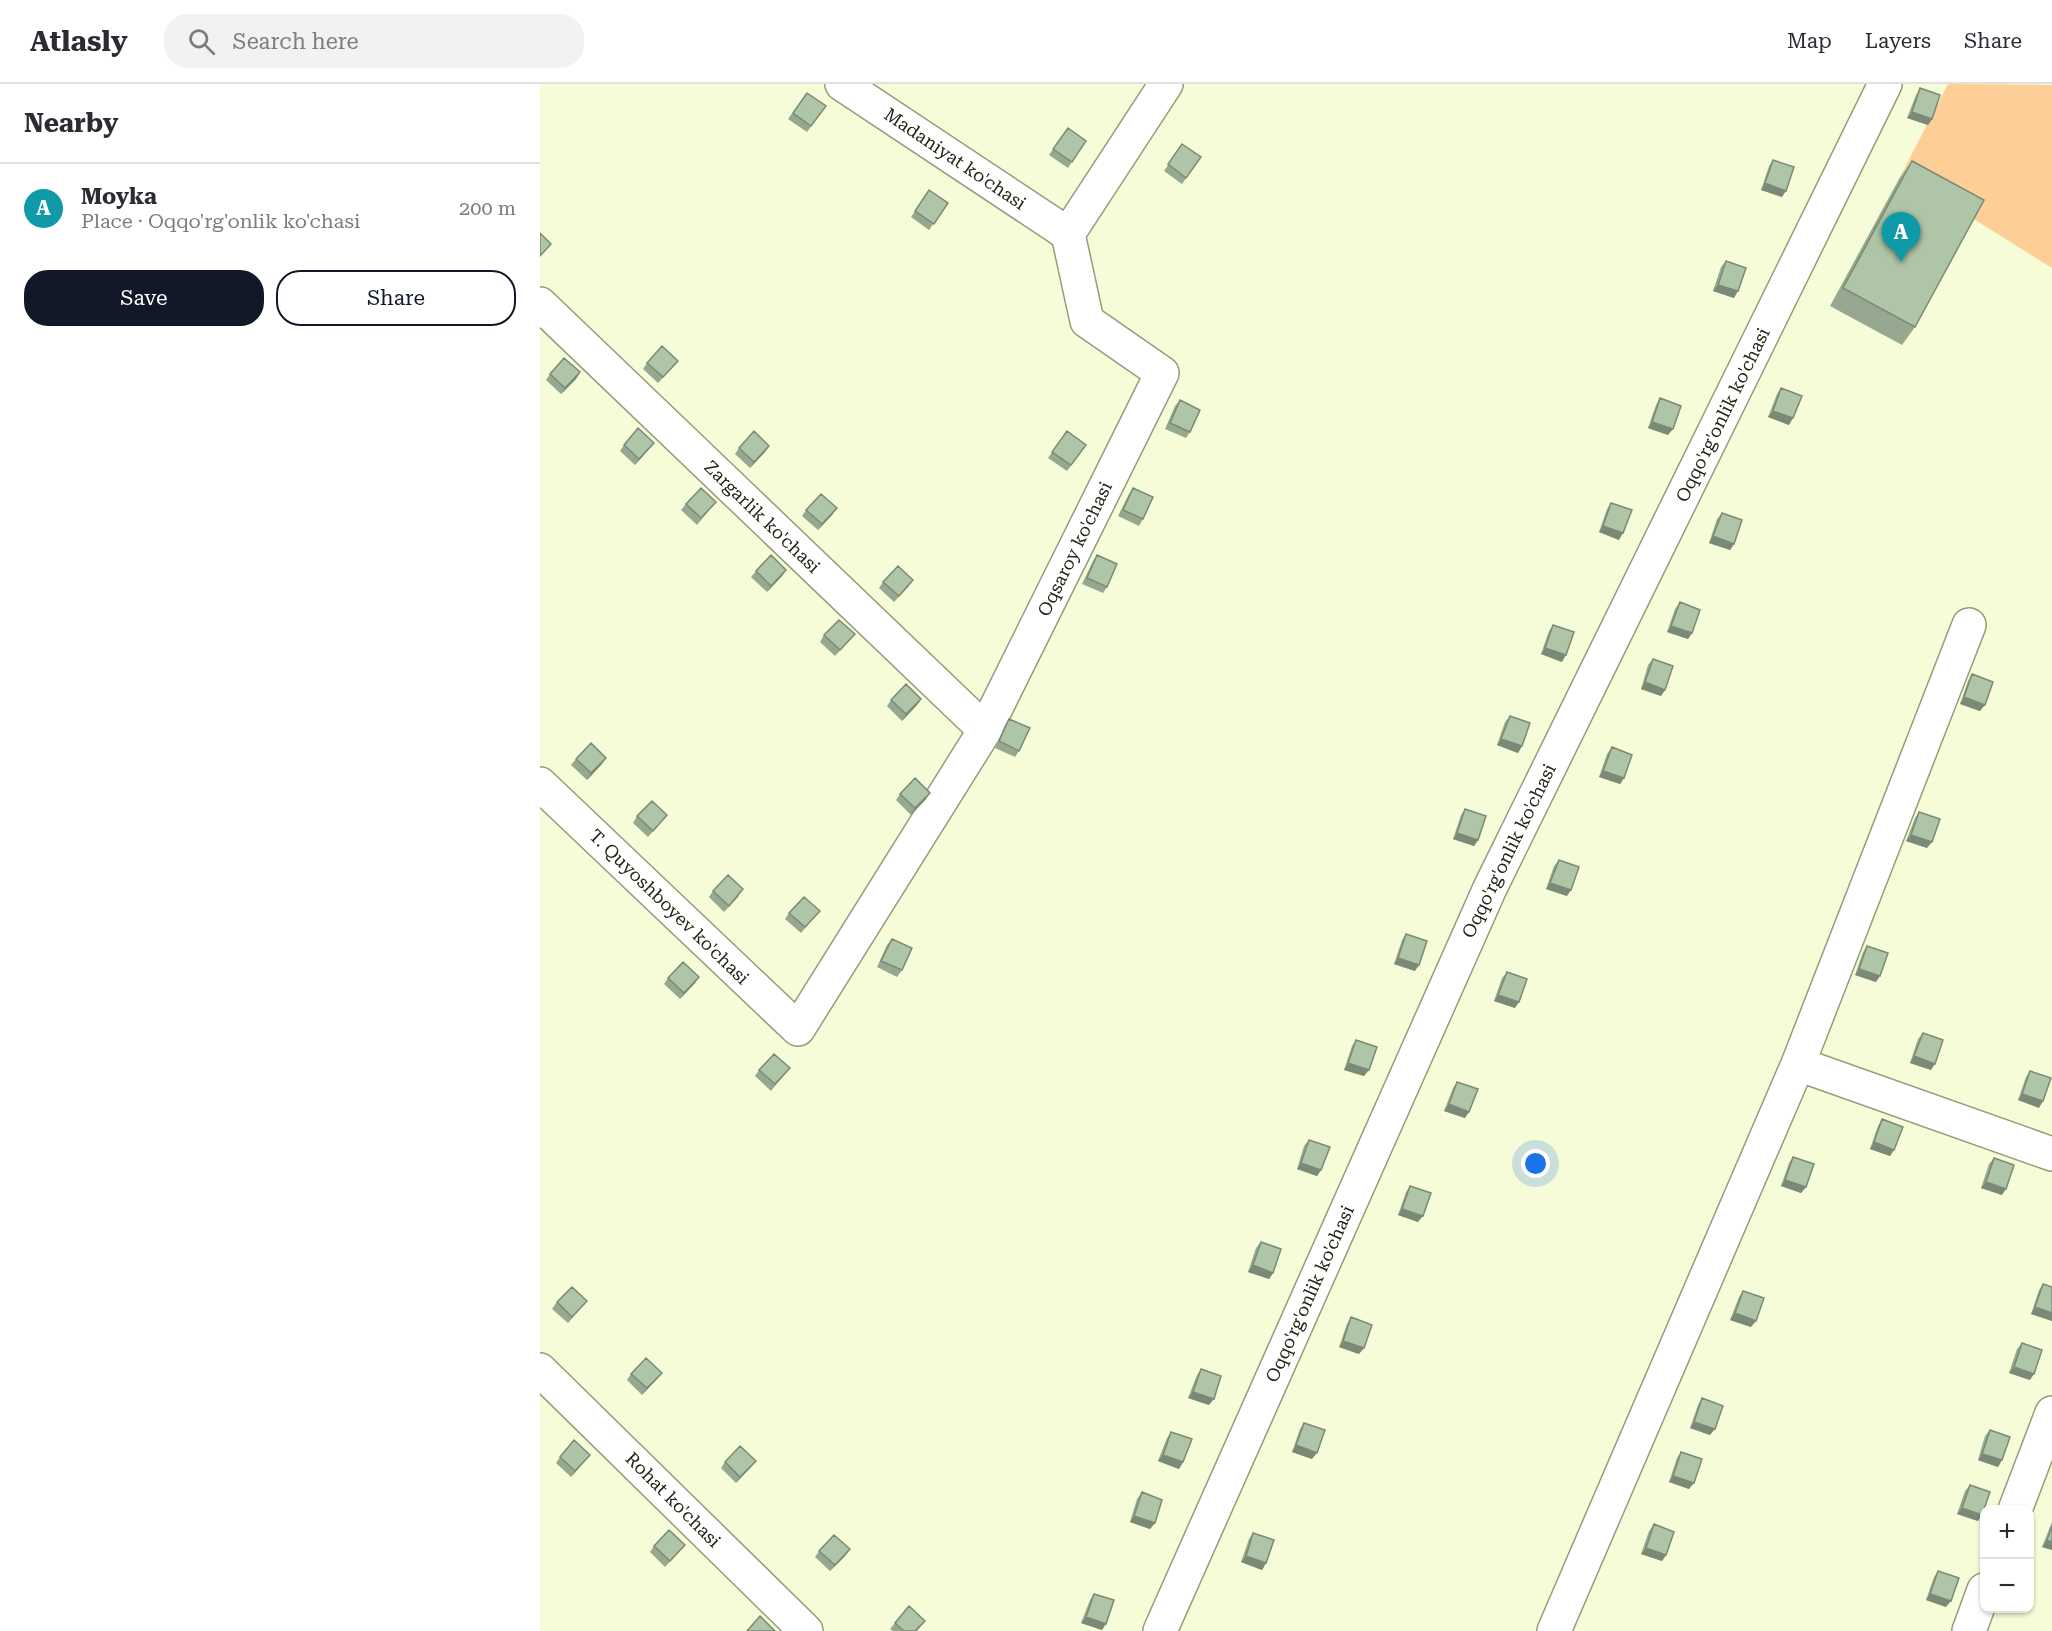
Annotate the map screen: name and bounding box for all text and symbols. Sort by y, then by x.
search box [164,14,584,68]
text: Atlasly [30,25,128,58]
icon: search [185,25,218,58]
text: Search here [233,29,359,54]
text: Map [1787,29,1832,53]
text: Layers [1865,29,1931,53]
text: Share [1964,29,2022,53]
street label: Madaniyat ko'chasi [881,103,1030,214]
text: Nearby [24,108,118,138]
text: Moyka [81,184,157,209]
text: A [36,196,51,220]
text: 200 m [459,196,516,220]
text: Place · Oqqo'rg'onlik ko'chasi [81,209,360,233]
pin: A [1882,212,1920,262]
button: Save [24,270,264,326]
button: Share [276,270,516,326]
street label: Oqqo'rg'onlik ko'chasi [1671,324,1774,505]
street label: Zargarlik ko'chasi [700,456,825,577]
street label: Oqsaroy ko'chasi [1033,478,1116,619]
street label: Oqqo'rg'onlik ko'chasi [1457,760,1560,941]
street label: T. Quyoshboyev ko'chasi [585,825,754,989]
your location [1521,1149,1550,1178]
street label: Oqqo'rg'onlik ko'chasi [1261,1202,1358,1385]
street label: Rohat ko'chasi [622,1448,725,1552]
map controls [1980,1505,2034,1613]
button: + [1980,1505,2034,1559]
button: − [1980,1559,2034,1613]

